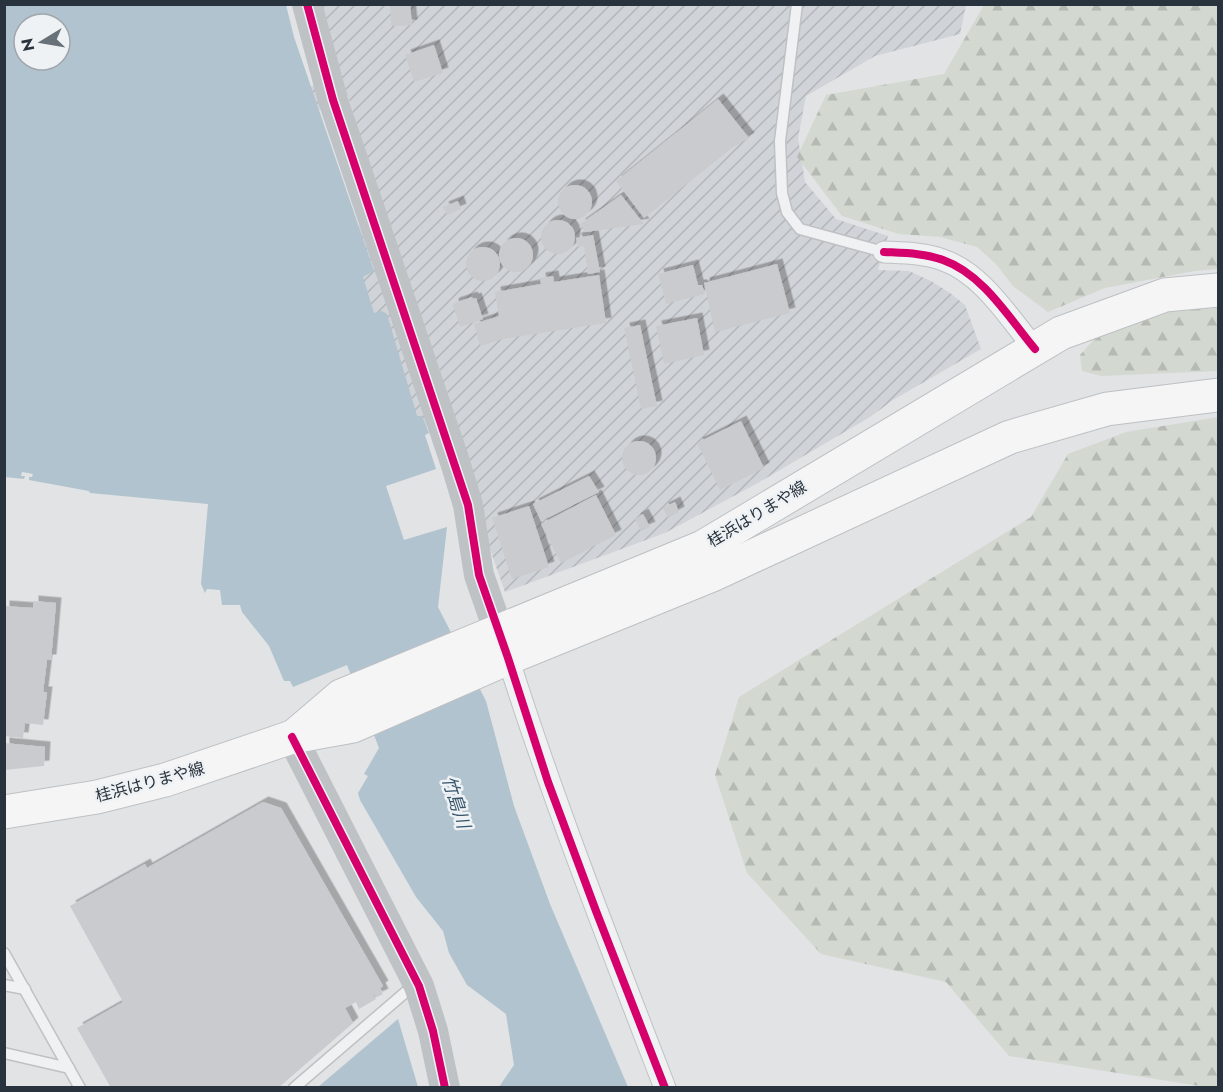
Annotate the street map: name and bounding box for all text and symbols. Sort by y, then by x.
north arrow [12,12,72,72]
text: N [15,36,40,53]
street label: 桂浜はりまや線 [703,475,811,553]
street label: 桂浜はりまや線 [93,756,207,808]
water label: 竹島川 [435,772,477,834]

